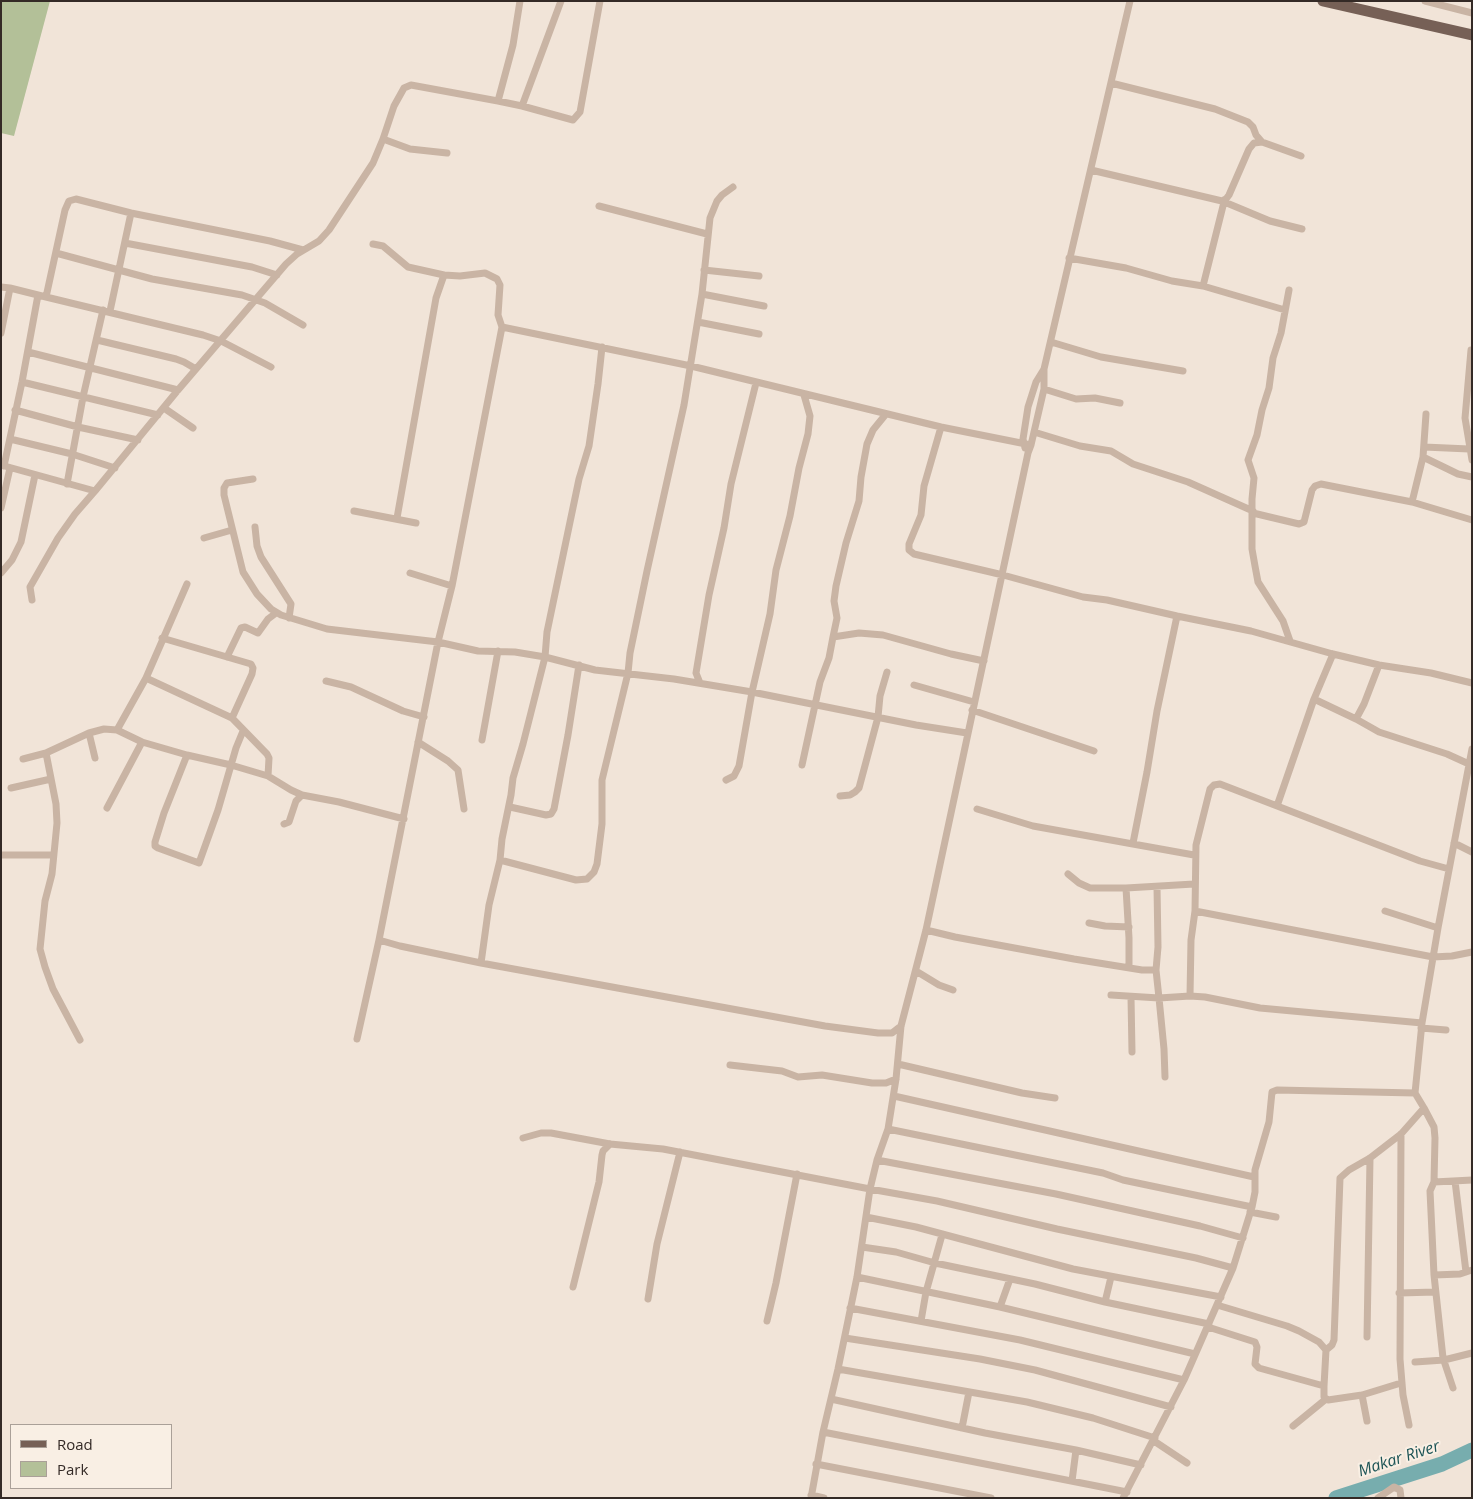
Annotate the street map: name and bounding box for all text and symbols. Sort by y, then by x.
legend [10,1424,172,1489]
text: Road [57,1434,93,1454]
water label: Makar River [1356,1437,1442,1481]
text: Park [57,1459,88,1479]

